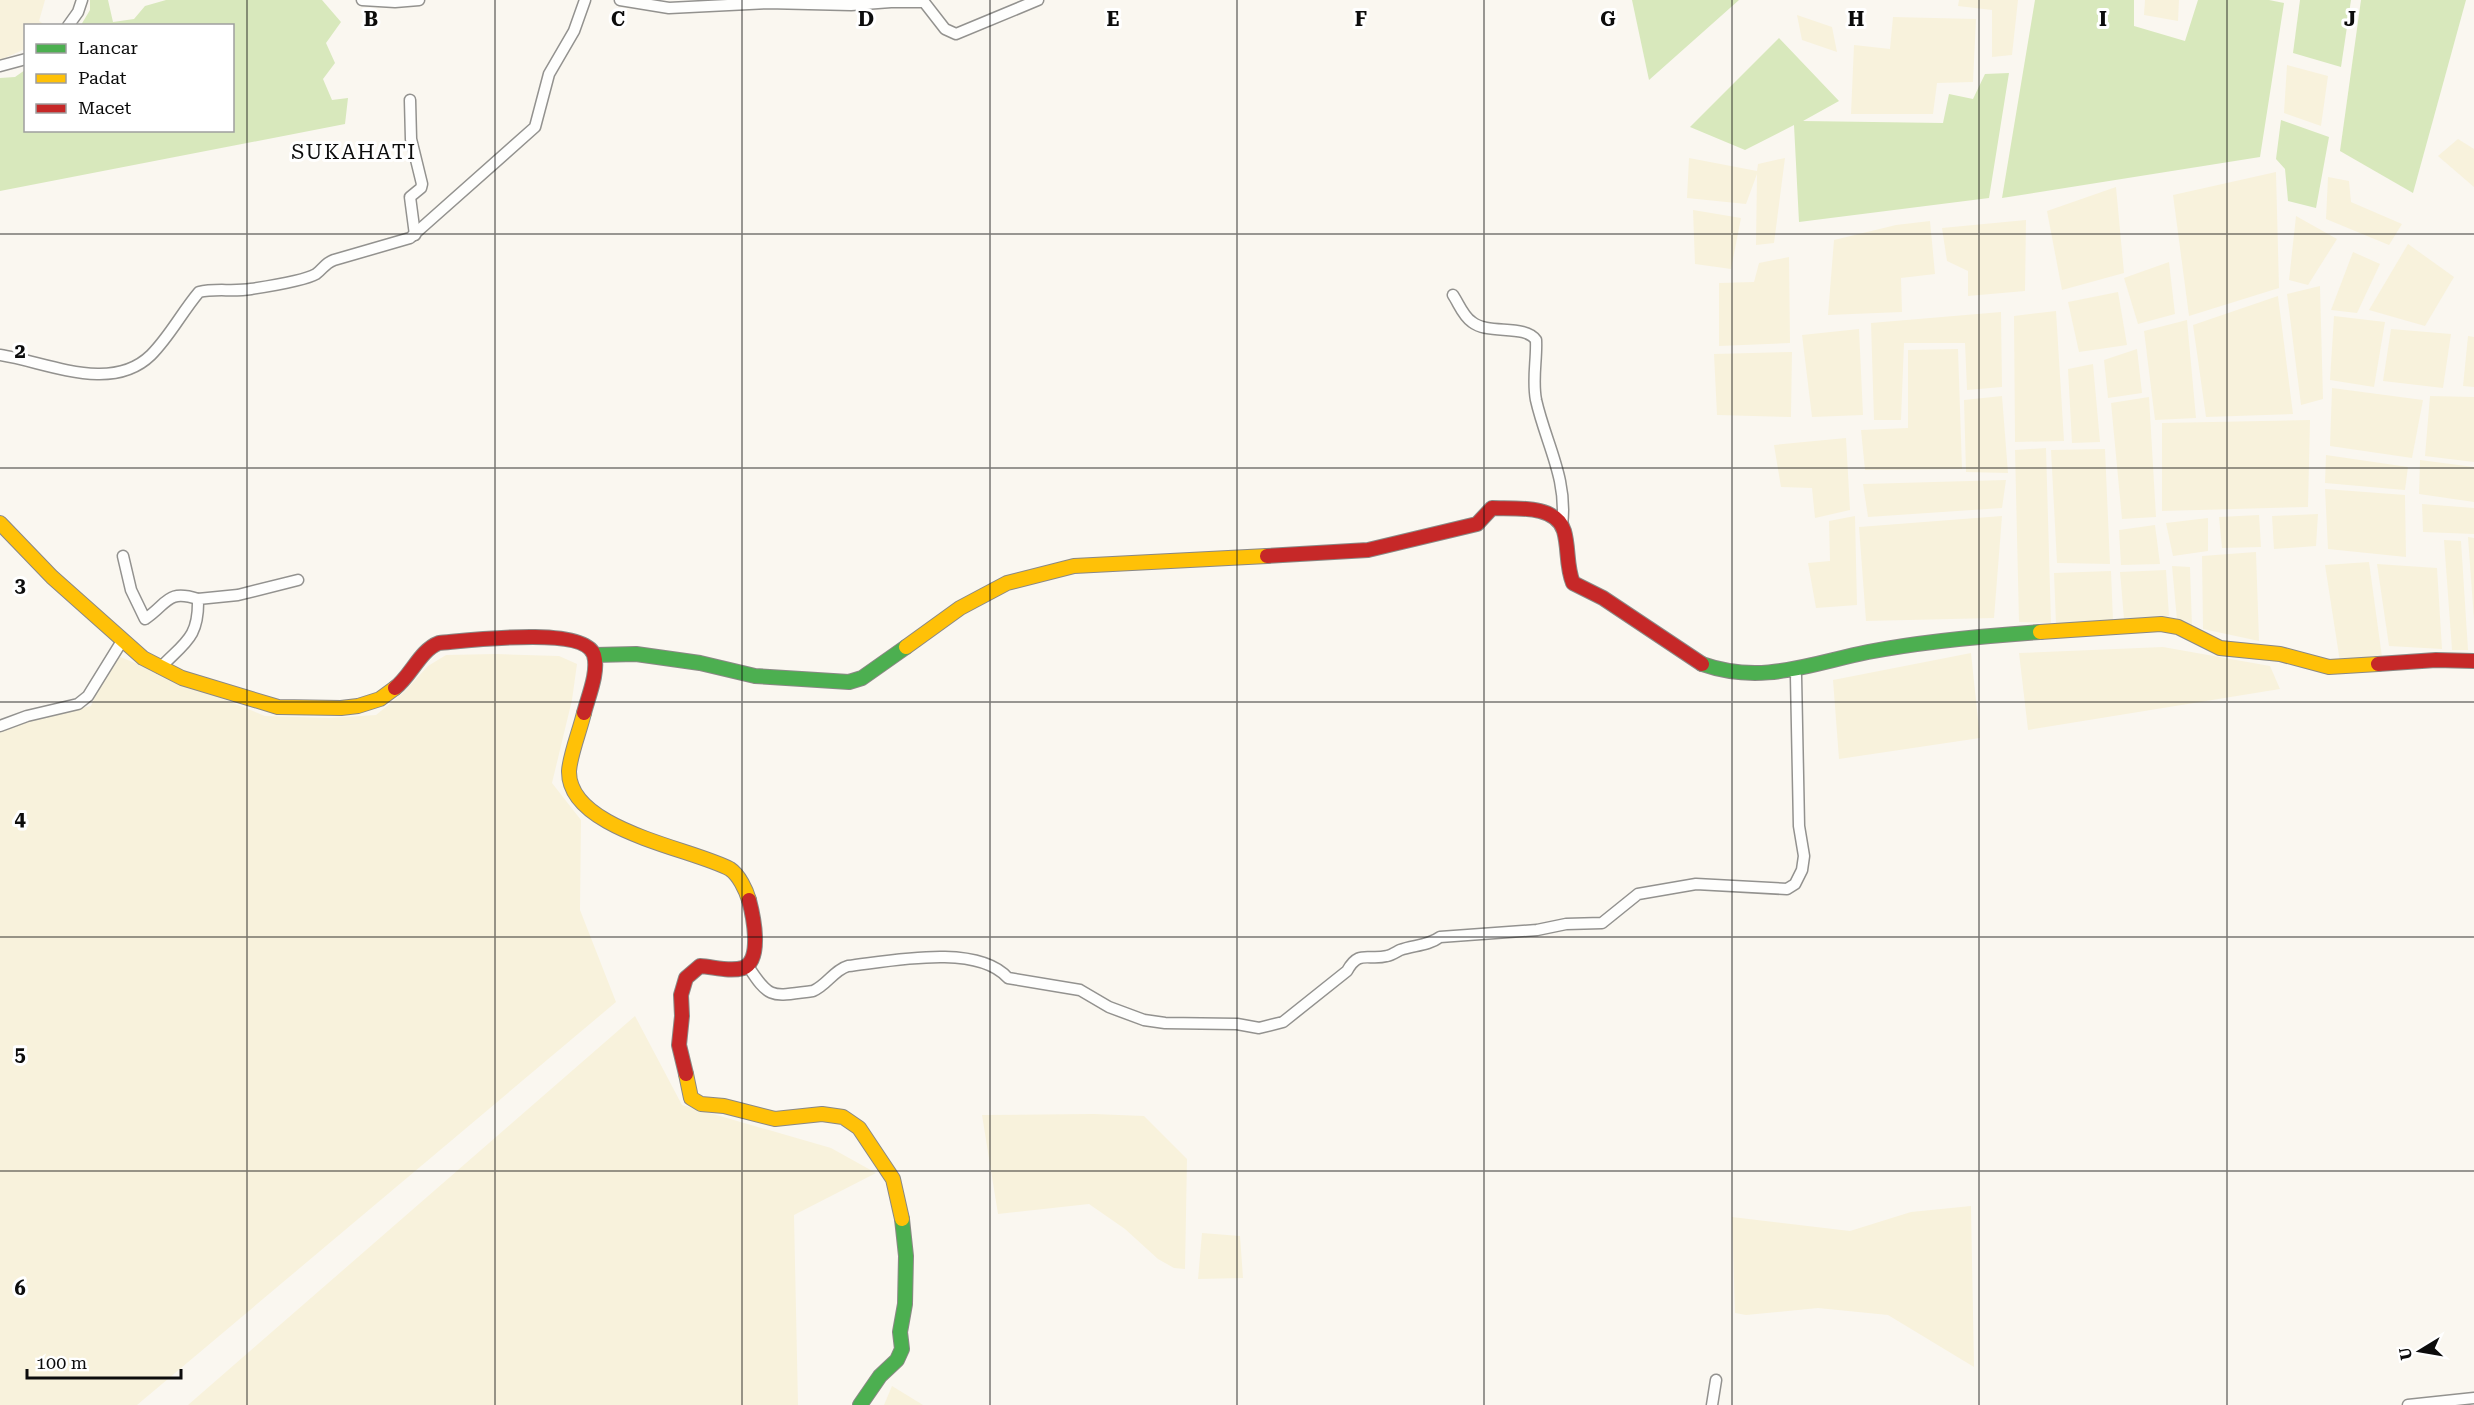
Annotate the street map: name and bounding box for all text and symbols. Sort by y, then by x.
text: B [364,7,378,31]
text: C [611,7,625,31]
text: D [858,7,874,31]
text: E [1107,7,1120,31]
text: F [1355,7,1367,31]
text: G [1600,7,1616,31]
text: H [1848,7,1864,31]
text: I [2099,7,2107,31]
text: J [2344,7,2356,31]
legend [24,24,234,132]
text: Lancar [78,37,138,58]
text: Padat [78,67,127,88]
text: Macet [78,97,131,118]
district label: SUKAHATI [291,140,417,164]
text: 2 [14,339,26,363]
text: 3 [14,573,26,597]
text: 4 [14,807,26,831]
text: 5 [14,1042,26,1066]
text: 6 [14,1276,26,1300]
north arrow [2390,1321,2450,1381]
scale bar [27,1342,182,1380]
text: U [2395,1346,2416,1362]
text: 100 m [36,1352,87,1373]

